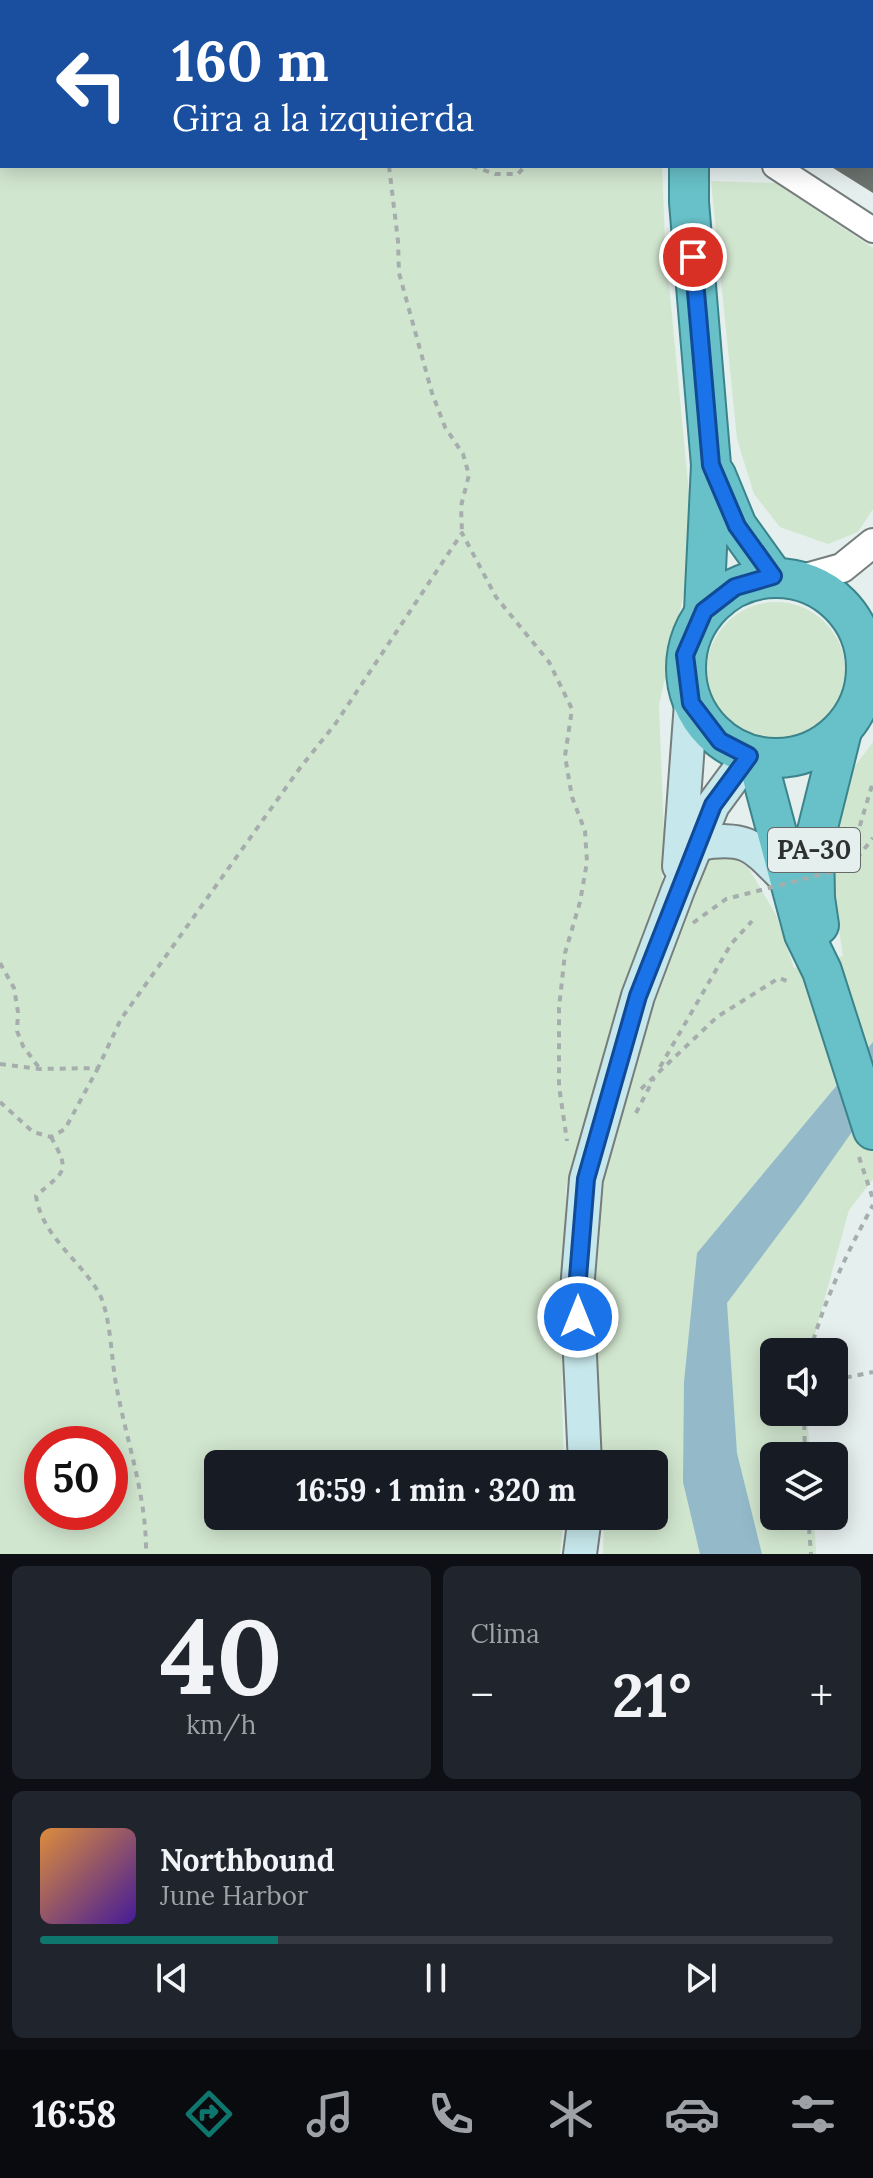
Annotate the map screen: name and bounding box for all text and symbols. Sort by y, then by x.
text: 160 m [172,25,329,96]
icon: left [40,32,144,136]
text: Gira a la izquierda [172,95,474,141]
pin [659,223,727,291]
icon: arrive [671,235,715,279]
road number: PA-30 [768,828,860,872]
position arrow [536,1275,620,1359]
map controls [760,1338,848,1530]
button: sound [760,1338,848,1426]
speed limit sign: 50 [24,1426,128,1530]
button: layers [760,1442,848,1530]
text: 16:59 · 1 min · 320 m [296,1471,576,1509]
text: 40 [160,1589,283,1722]
text: Clima [471,1617,540,1650]
text: 21° [612,1657,691,1733]
text: − [471,1667,494,1723]
text: + [810,1667,833,1723]
text: km/h [186,1708,256,1741]
text: Northbound [160,1841,335,1879]
text: June Harbor [160,1879,308,1912]
icon: previous [150,1956,194,2000]
icon: pause [414,1956,458,2000]
icon: next [679,1956,723,2000]
icon: directions [181,2086,237,2142]
icon: music [302,2086,358,2142]
icon: phone [423,2086,479,2142]
icon: climate [543,2086,599,2142]
icon: car [664,2086,720,2142]
icon: filters [785,2086,841,2142]
text: 16:58 [32,2091,117,2137]

